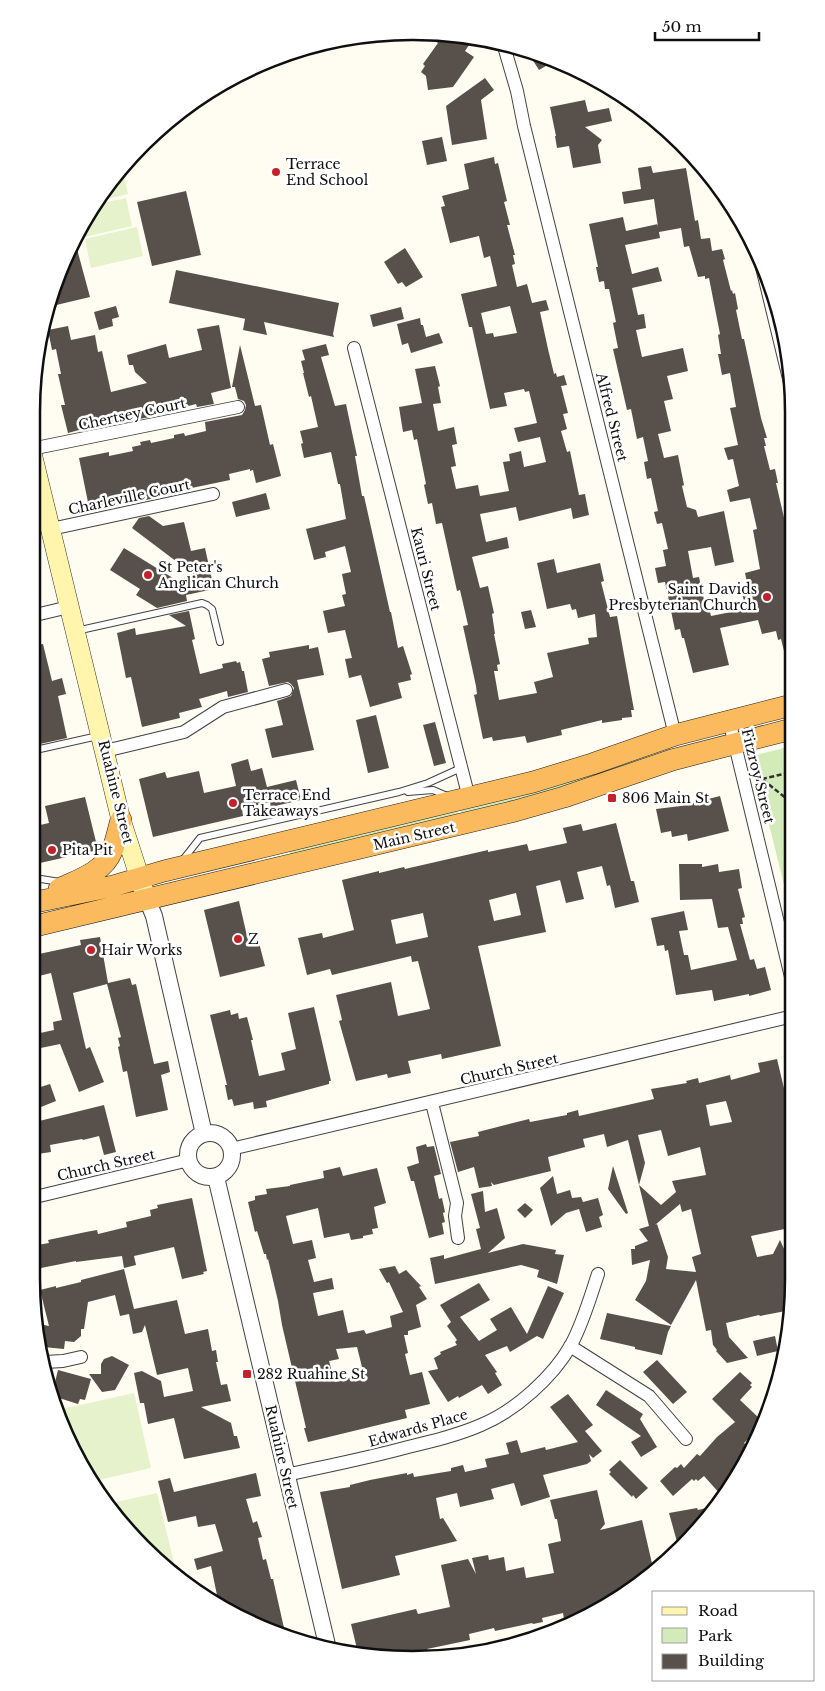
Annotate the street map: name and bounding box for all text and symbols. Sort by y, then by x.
scale bar [655,10,759,42]
text: 50 m [662,17,702,36]
place label: Terrace End School [286,155,369,189]
marker: Terrace End School [270,166,282,178]
street label: Alfred Street [592,370,632,464]
street label: Chertsey Court [77,394,188,434]
street label: Charleville Court [67,475,192,519]
street label: Kauri Street [407,525,445,613]
place label: St Peter's Anglican Church [157,558,279,592]
marker: St Peter's Anglican Church [142,569,154,581]
place label: Saint Davids Presbyterian Church [609,580,757,614]
marker: Saint Davids Presbyterian Church [761,591,773,603]
street label: Fitzroy Street [737,727,779,826]
street label: Ruahine Street [94,738,138,846]
place label: Terrace End Takeaways [243,786,331,820]
place label: 806 Main St [622,789,710,807]
marker: 806 Main St [606,792,618,804]
marker: Terrace End Takeaways [227,797,239,809]
street label: Main Street [371,818,457,854]
place label: Pita Pit [62,841,114,859]
marker: Pita Pit [46,844,58,856]
place label: Z [248,930,259,948]
marker: Z [232,933,244,945]
place label: Hair Works [101,941,182,959]
marker: Hair Works [85,944,97,956]
street label: Church Street [458,1049,560,1089]
street label: Church Street [55,1145,157,1185]
place label: 282 Ruahine St [257,1365,366,1383]
marker: 282 Ruahine St [241,1368,253,1380]
street label: Ruahine Street [261,1403,303,1512]
street label: Edwards Place [366,1405,470,1451]
legend [652,1591,815,1681]
text: Road [698,1601,738,1620]
text: Park [698,1626,734,1645]
text: Building [698,1651,765,1670]

